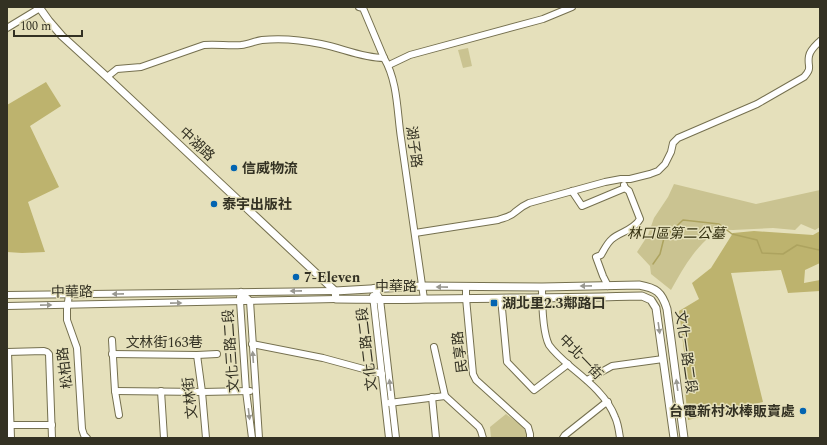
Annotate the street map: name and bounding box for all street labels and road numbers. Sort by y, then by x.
street label: 中湖路 [174,122,220,166]
street label: 湖子路 [401,125,427,169]
street label: 中華路 [375,276,417,297]
street label: 中華路 [51,281,93,303]
street label: 文化二路二段 [351,306,383,392]
street label: 文化三路二段 [218,308,244,394]
street label: 文化一路二段 [670,309,702,395]
street label: 民享路 [447,330,473,374]
street label: 中北一街 [554,330,608,384]
street label: 文林街163巷 [126,332,203,353]
street label: 松柏路 [52,346,78,390]
street label: 文林街 [177,376,203,420]

